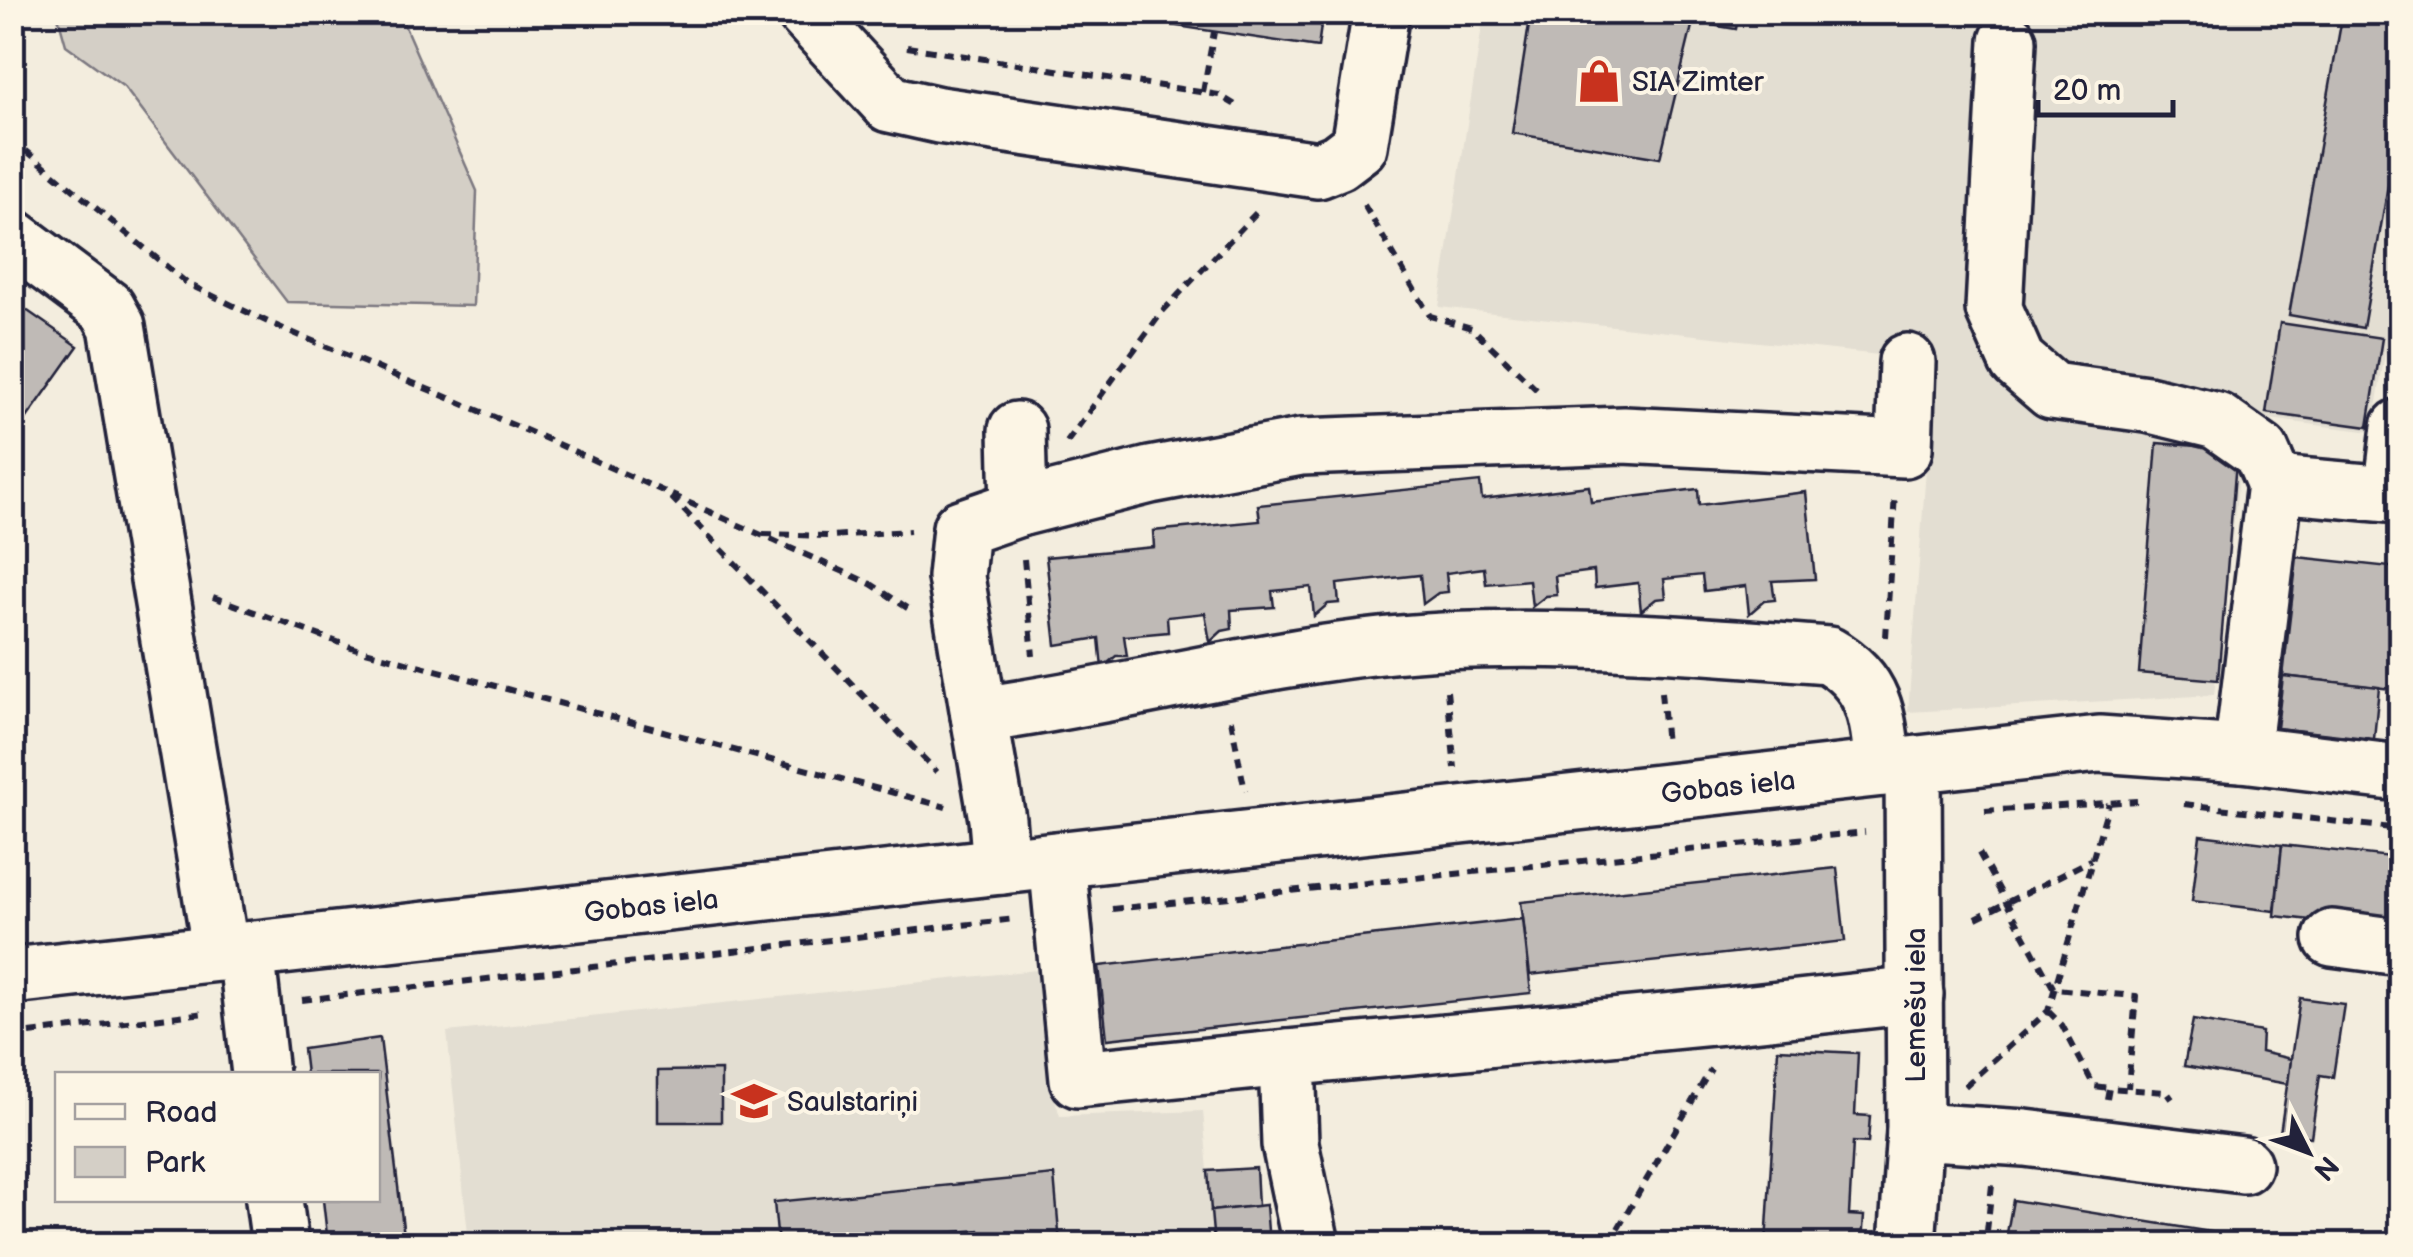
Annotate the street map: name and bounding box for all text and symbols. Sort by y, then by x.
scale bar [2038,55,2173,117]
shop icon: SIA Zimter [1575,57,1623,105]
place label: SIA Zimter [1632,66,1765,99]
text: 20 m [2053,73,2121,109]
street label: Gobas iela [1659,764,1797,811]
street label: Gobas iela [582,883,720,930]
street label: Lemešu iela [1900,927,1933,1083]
legend [55,1072,380,1202]
school or university icon: Saulstariņi [730,1077,778,1125]
place label: Saulstariņi [787,1086,918,1119]
text: Road [145,1095,218,1131]
north arrow [2258,1102,2358,1202]
text: Park [145,1145,205,1181]
text: N [2306,1149,2345,1187]

